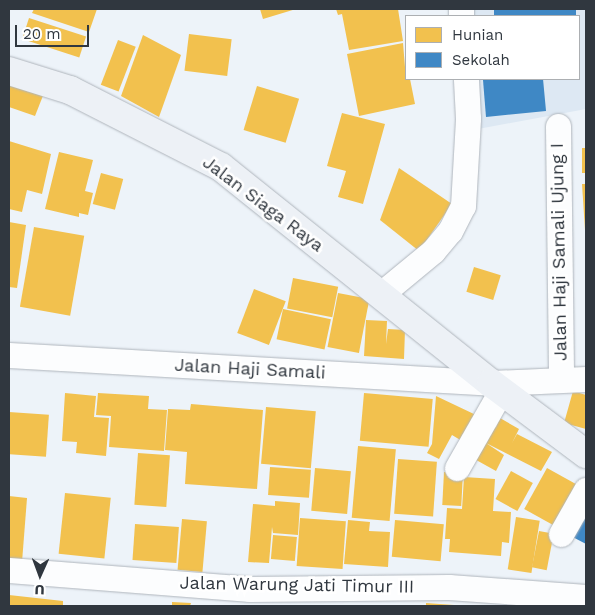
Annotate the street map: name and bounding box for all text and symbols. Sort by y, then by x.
scale bar [18,15,91,47]
legend [405,15,580,80]
text: 20 m [23,25,61,43]
text: Hunian [452,26,503,44]
text: Sekolah [452,51,510,69]
street label: Jalan Haji Samali Ujung I [546,143,572,361]
street label: Jalan Siaga Raya [198,151,328,257]
street label: Jalan Haji Samali [174,354,326,384]
north arrow [15,550,65,600]
street label: Jalan Warung Jati Timur III [179,572,415,598]
text: U [34,582,45,598]

